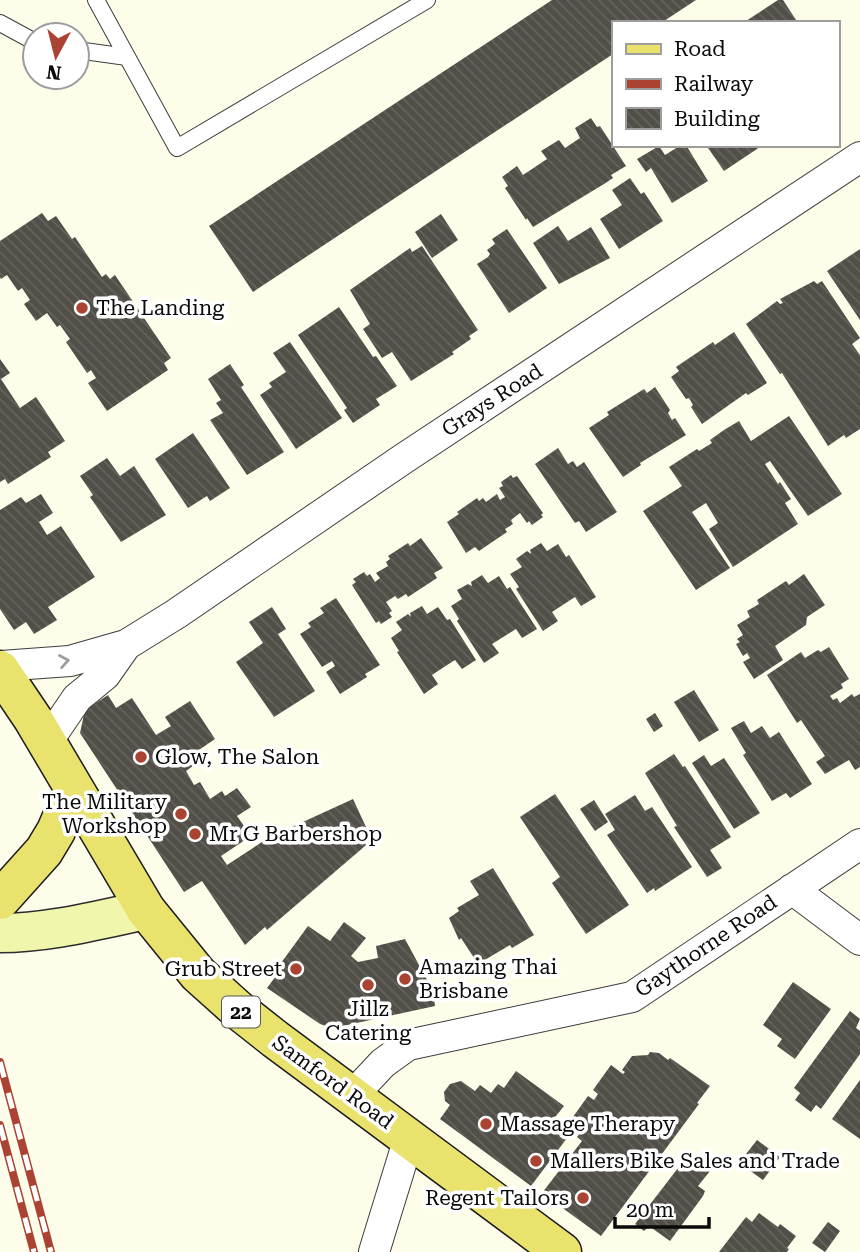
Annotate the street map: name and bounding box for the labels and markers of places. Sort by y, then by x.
place label: The Landing [96,296,224,320]
marker: The Landing [74,300,90,316]
place label: Glow, The Salon [155,745,320,769]
marker: Glow, The Salon [133,749,149,765]
place label: The Military Workshop [42,790,168,838]
marker: The Military Workshop [173,806,189,822]
place label: Mr G Barbershop [209,822,382,846]
marker: Mr G Barbershop [187,826,203,842]
place label: Amazing Thai Brisbane [419,955,558,1003]
place label: Grub Street [165,957,282,981]
marker: Grub Street [288,961,304,977]
marker: Amazing Thai Brisbane [397,971,413,987]
marker: Jillz Catering [360,977,376,993]
place label: Jillz Catering [325,997,411,1045]
place label: Massage Therapy [500,1112,676,1136]
marker: Massage Therapy [478,1116,494,1132]
place label: Mallers Bike Sales and Trade [550,1149,840,1173]
marker: Mallers Bike Sales and Trade [528,1153,544,1169]
place label: Regent Tailors [425,1186,569,1210]
marker: Regent Tailors [575,1190,591,1206]

